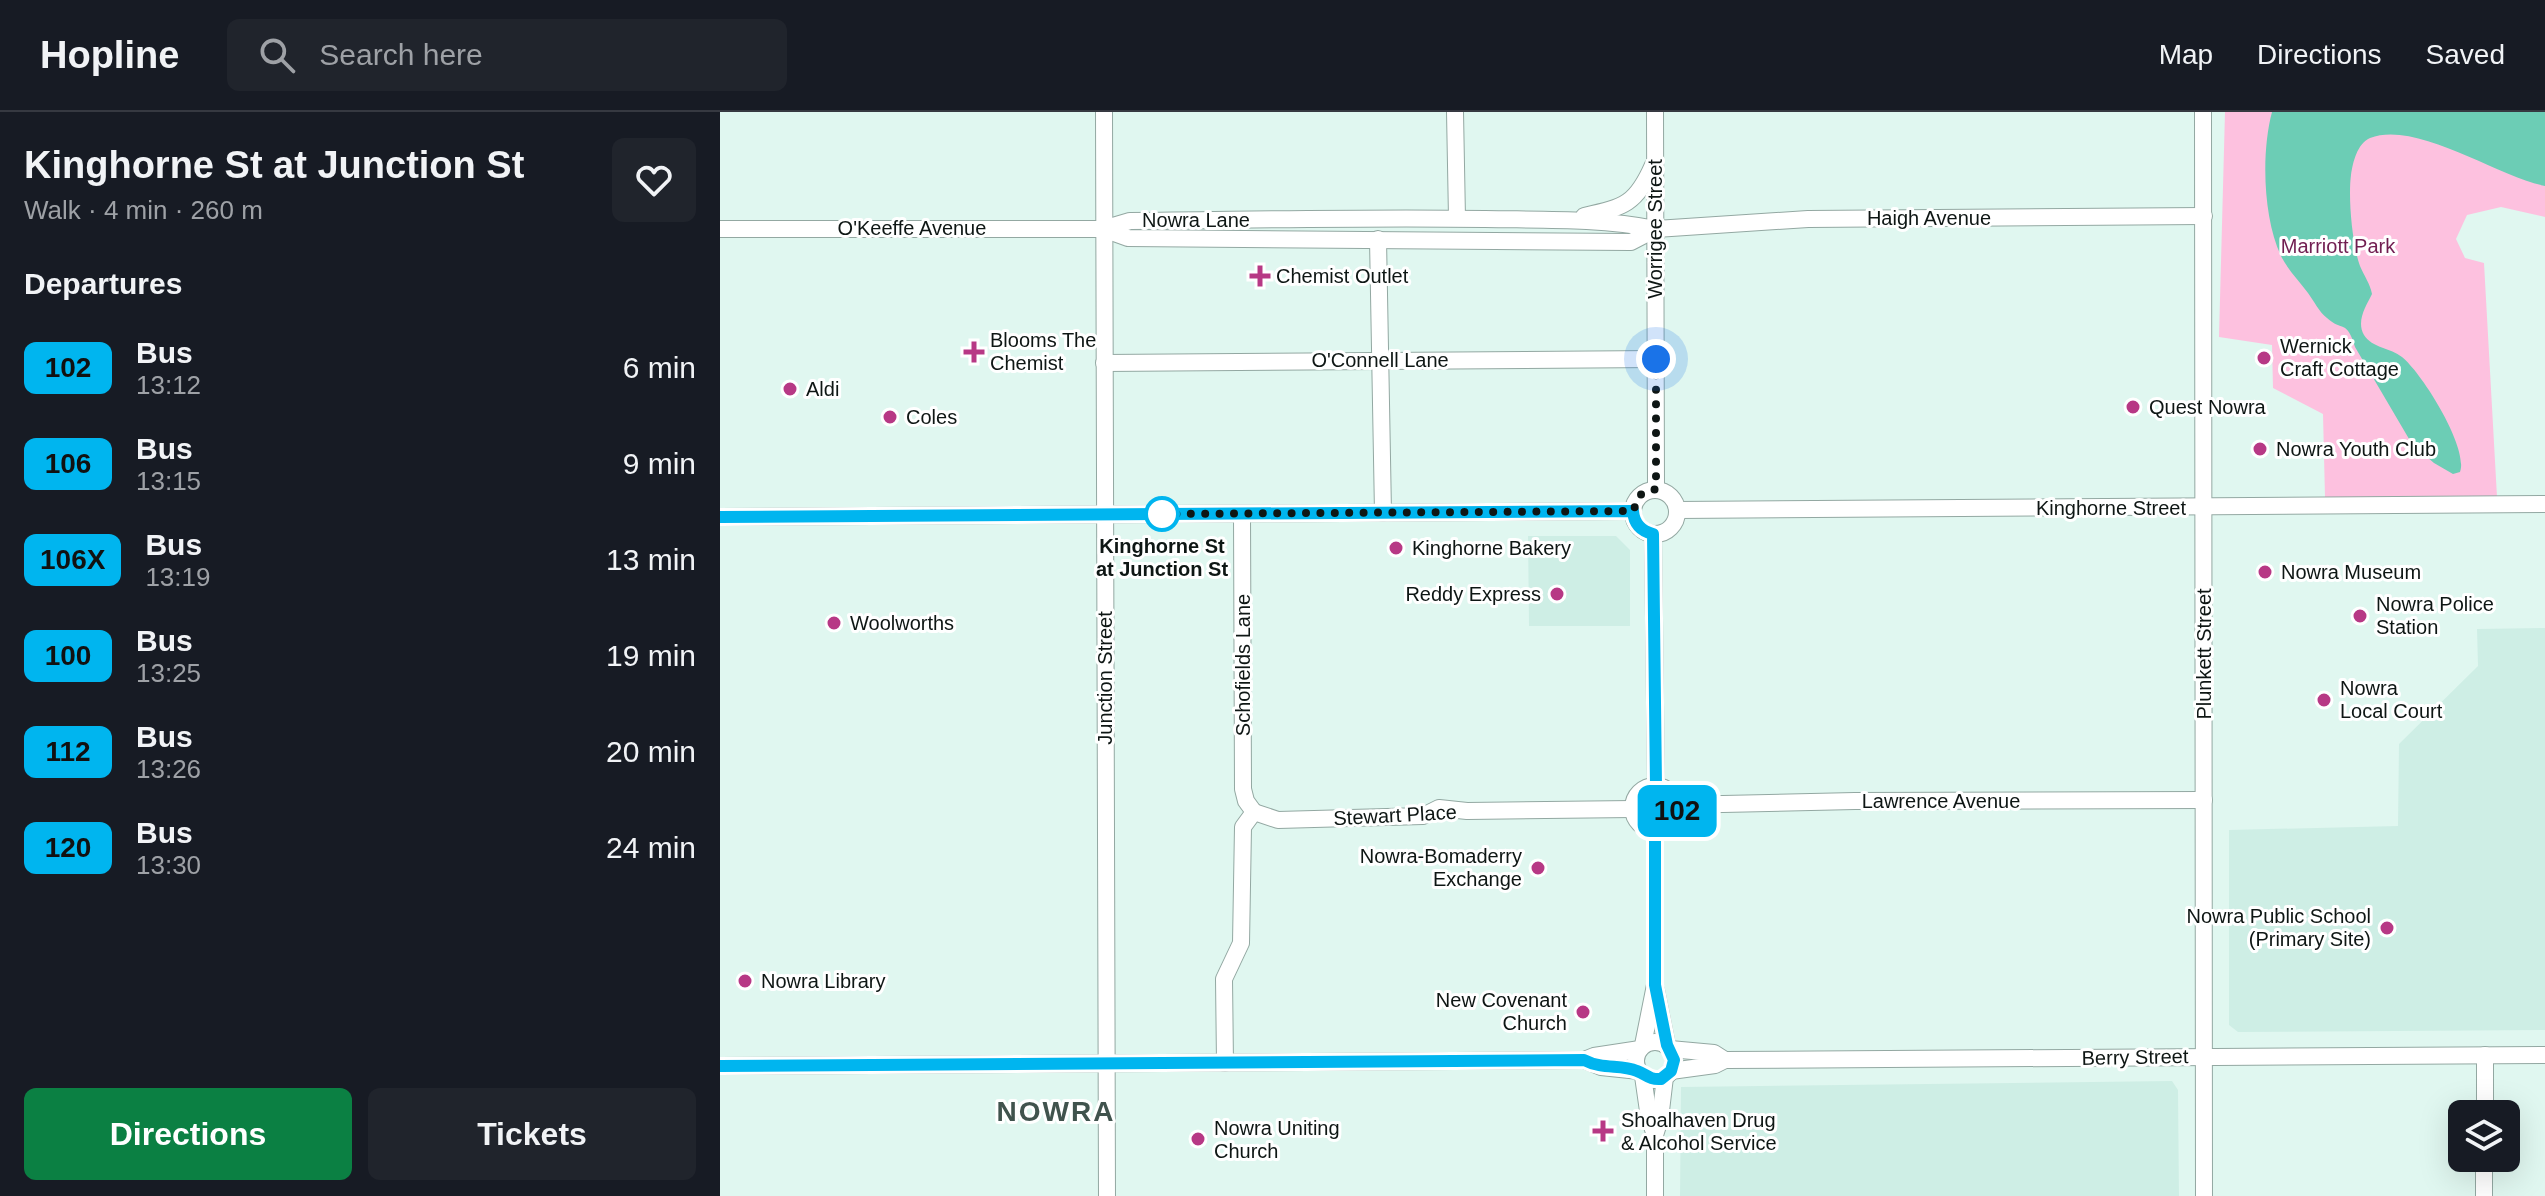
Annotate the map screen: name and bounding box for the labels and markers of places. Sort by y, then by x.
place label: Chemist Outlet [1276,265,1409,287]
marker: Chemist Outlet [1251,267,1269,285]
place label: Blooms The Chemist [990,329,1096,374]
place label: Wernick Craft Cottage [2280,335,2399,380]
marker: Blooms The Chemist [965,343,983,361]
marker: Wernick Craft Cottage [2255,349,2273,367]
place label: Aldi [806,378,839,400]
marker: Aldi [781,380,799,398]
place label: Quest Nowra [2149,396,2267,418]
marker: Quest Nowra [2124,398,2142,416]
place label: Coles [906,406,957,428]
marker: Coles [881,408,899,426]
place label: Nowra Youth Club [2276,438,2436,460]
marker: Nowra Youth Club [2251,440,2269,458]
marker: Kinghorne St at Junction St [1145,497,1179,531]
place label: Kinghorne St at Junction St [1096,535,1228,580]
place label: Kinghorne Bakery [1412,537,1571,559]
marker: Kinghorne Bakery [1387,539,1405,557]
place label: Nowra Museum [2281,561,2421,583]
marker: Nowra Museum [2256,563,2274,581]
place label: Reddy Express [1405,583,1541,605]
marker: Reddy Express [1548,585,1566,603]
place label: Nowra Police Station [2376,593,2494,638]
marker: Nowra Police Station [2351,607,2369,625]
place label: Woolworths [850,612,954,634]
marker: Woolworths [825,614,843,632]
place label: Nowra Local Court [2340,677,2443,722]
marker: Nowra Local Court [2315,691,2333,709]
place label: Nowra-Bomaderry Exchange [1360,845,1522,890]
marker: Nowra-Bomaderry Exchange [1529,859,1547,877]
place label: Nowra Public School (Primary Site) [2186,905,2371,950]
marker: Nowra Public School (Primary Site) [2378,919,2396,937]
place label: Nowra Library [761,970,885,992]
marker: Nowra Library [736,972,754,990]
place label: New Covenant Church [1436,989,1567,1034]
marker: New Covenant Church [1574,1003,1592,1021]
place label: Shoalhaven Drug & Alcohol Service [1621,1109,1777,1154]
place label: Nowra Uniting Church [1214,1117,1340,1162]
marker: Shoalhaven Drug & Alcohol Service [1592,1120,1614,1142]
marker: Nowra Uniting Church [1189,1130,1207,1148]

